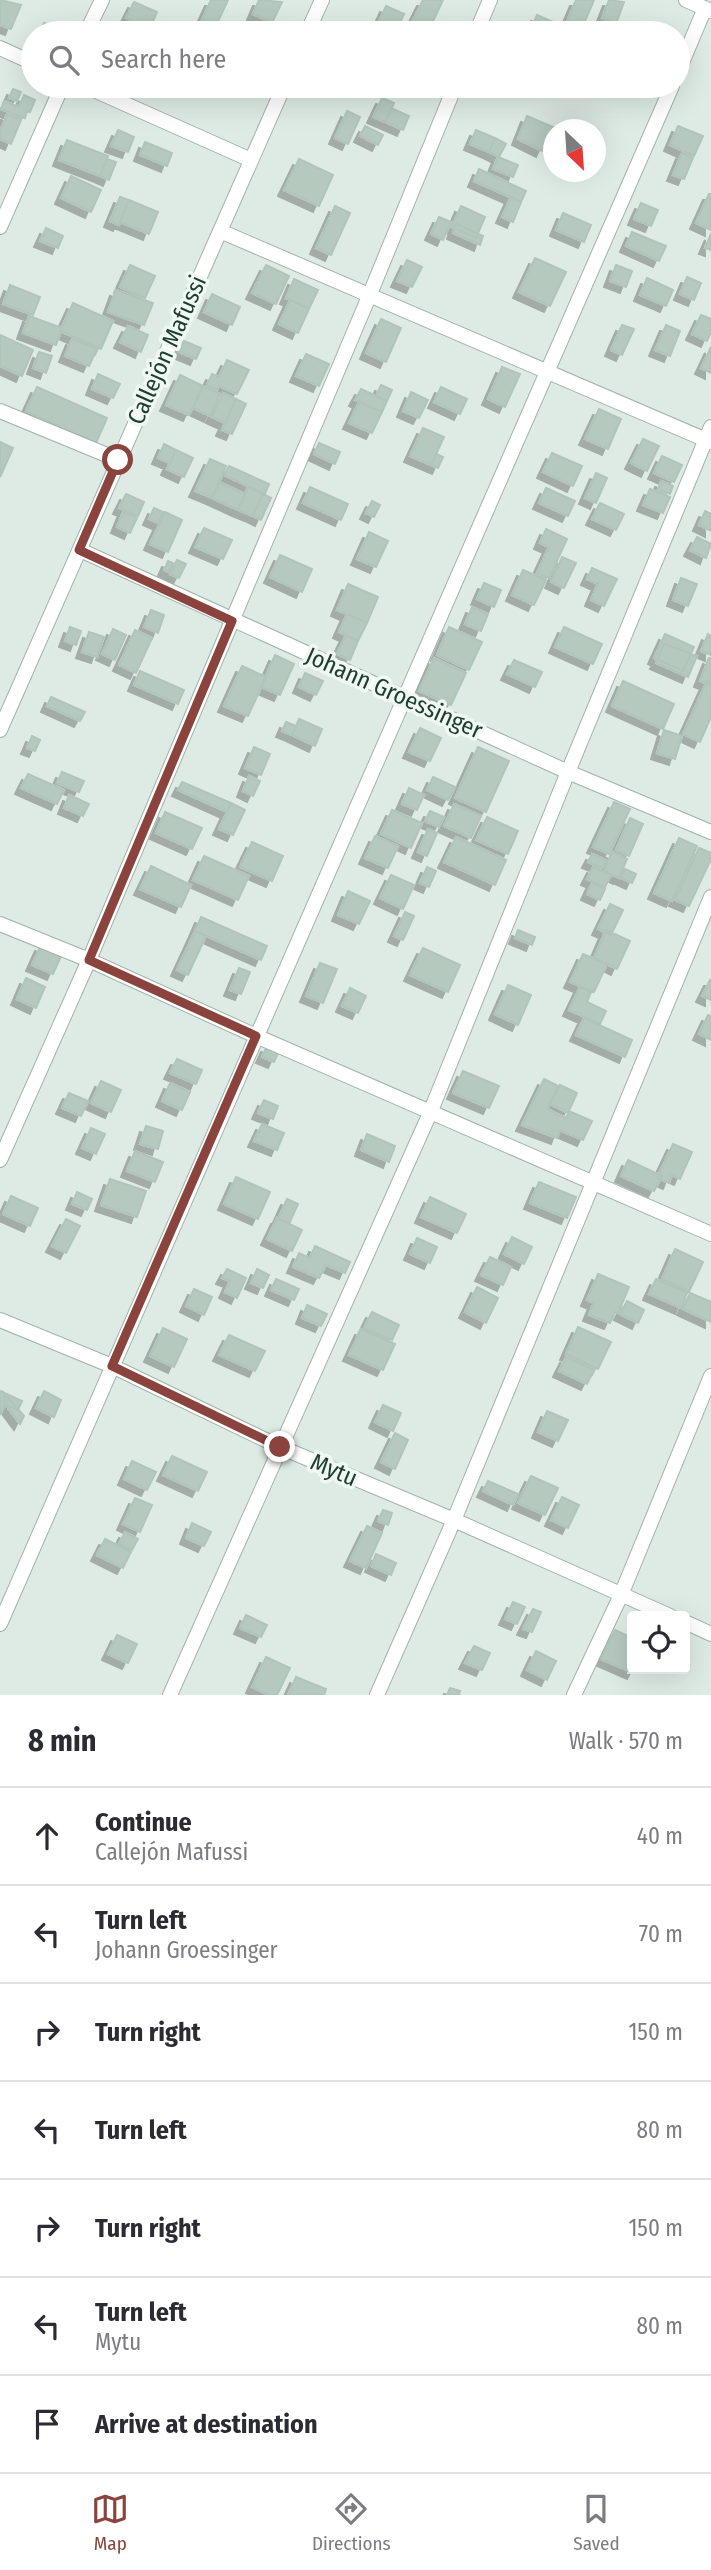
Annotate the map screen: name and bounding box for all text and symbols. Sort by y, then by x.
search box [21,21,690,98]
icon: search [45,41,83,79]
text: Search here [101,44,226,75]
north arrow [543,119,606,182]
street label: Callejón Mafussi [122,271,212,429]
route start [102,444,133,475]
street label: Johann Groessinger [301,641,487,745]
route end [264,1431,295,1462]
street label: Mytu [306,1448,362,1492]
map controls [627,1611,690,1674]
button: locate [627,1611,690,1674]
text: 8 min [28,1723,96,1759]
text: Walk · 570 m [569,1727,683,1755]
text: Continue [95,1807,192,1838]
icon: ahead [28,1817,66,1855]
text: 40 m [637,1822,683,1850]
text: Callejón Mafussi [95,1838,248,1866]
text: Turn left [95,1905,187,1936]
icon: left [28,1915,66,1953]
text: 70 m [639,1920,683,1948]
text: Johann Groessinger [95,1936,278,1964]
icon: right [28,2013,66,2051]
text: Turn right [95,2017,201,2048]
text: 150 m [628,2018,683,2046]
icon: left [28,2111,66,2149]
text: Turn left [95,2115,187,2146]
text: 80 m [636,2116,683,2144]
icon: right [28,2209,66,2247]
text: Turn right [95,2213,201,2244]
text: 150 m [628,2214,683,2242]
text: Turn left [95,2297,187,2328]
icon: left [28,2307,66,2345]
text: 80 m [636,2312,683,2340]
text: Mytu [95,2328,141,2356]
icon: arrive [28,2405,66,2443]
text: Arrive at destination [95,2409,318,2440]
tab: Map [91,2490,129,2555]
tab: Directions [312,2490,391,2555]
tab: Saved [573,2490,620,2555]

